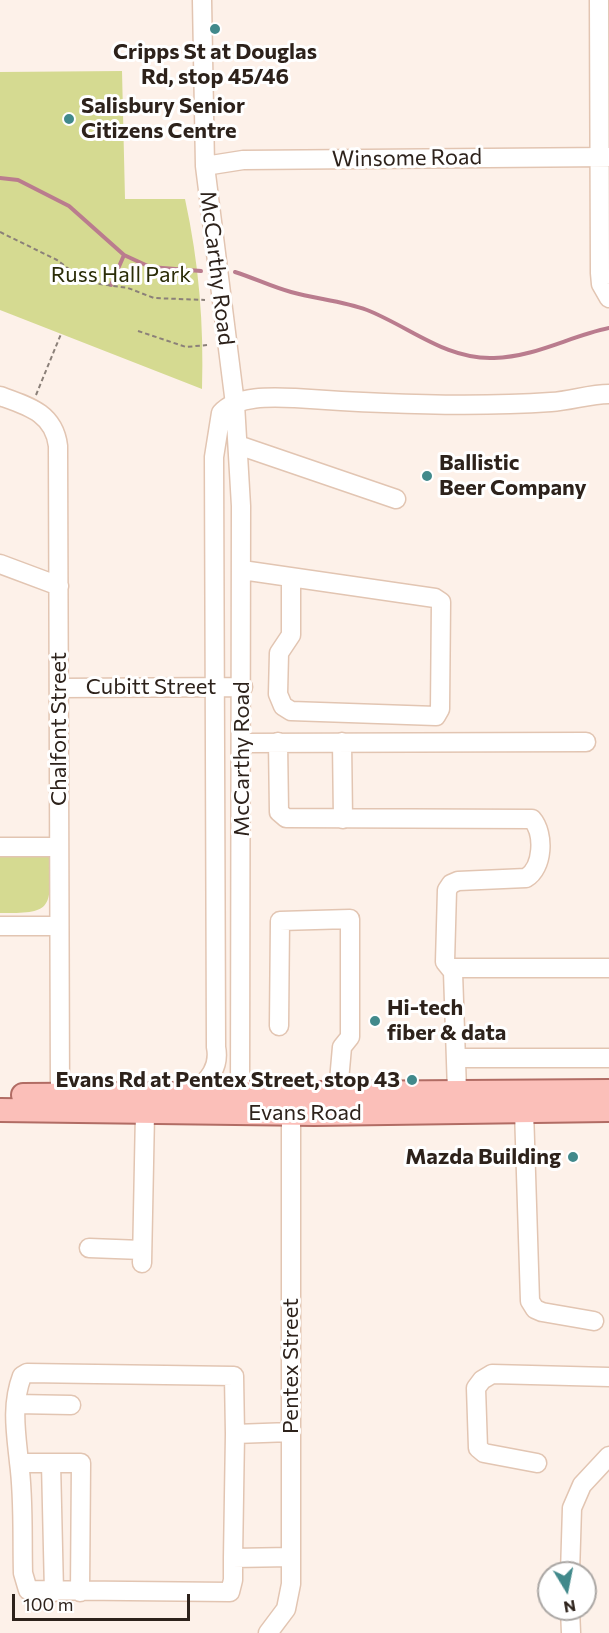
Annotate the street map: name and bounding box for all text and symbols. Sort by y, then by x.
marker: Cripps St at Douglas Rd, stop 45/46 [208,22,222,36]
place label: Cripps St at Douglas Rd, stop 45/46 [113,39,317,90]
place label: Salisbury Senior Citizens Centre [81,93,245,144]
marker: Salisbury Senior Citizens Centre [62,112,76,126]
street label: Winsome Road [332,143,482,173]
street label: McCarthy Road [194,189,240,347]
park label: Russ Hall Park [51,262,191,288]
place label: Ballistic Beer Company [439,450,587,502]
marker: Ballistic Beer Company [420,469,434,483]
street label: Chalfont Street [46,652,72,806]
street label: Cubitt Street [86,674,216,700]
street label: McCarthy Road [229,681,255,837]
place label: Hi-tech fiber & data [387,995,506,1046]
marker: Hi-tech fiber & data [368,1014,382,1028]
place label: Evans Rd at Pentex Street, stop 43 [55,1067,400,1093]
marker: Evans Rd at Pentex Street, stop 43 [405,1073,419,1087]
street label: Evans Road [248,1100,362,1126]
place label: Mazda Building [405,1144,561,1170]
marker: Mazda Building [566,1150,580,1164]
street label: Pentex Street [278,1298,304,1434]
north arrow [537,1561,597,1621]
scale bar [15,1582,194,1620]
text: 100 m [23,1593,73,1615]
text: N [562,1597,577,1618]

